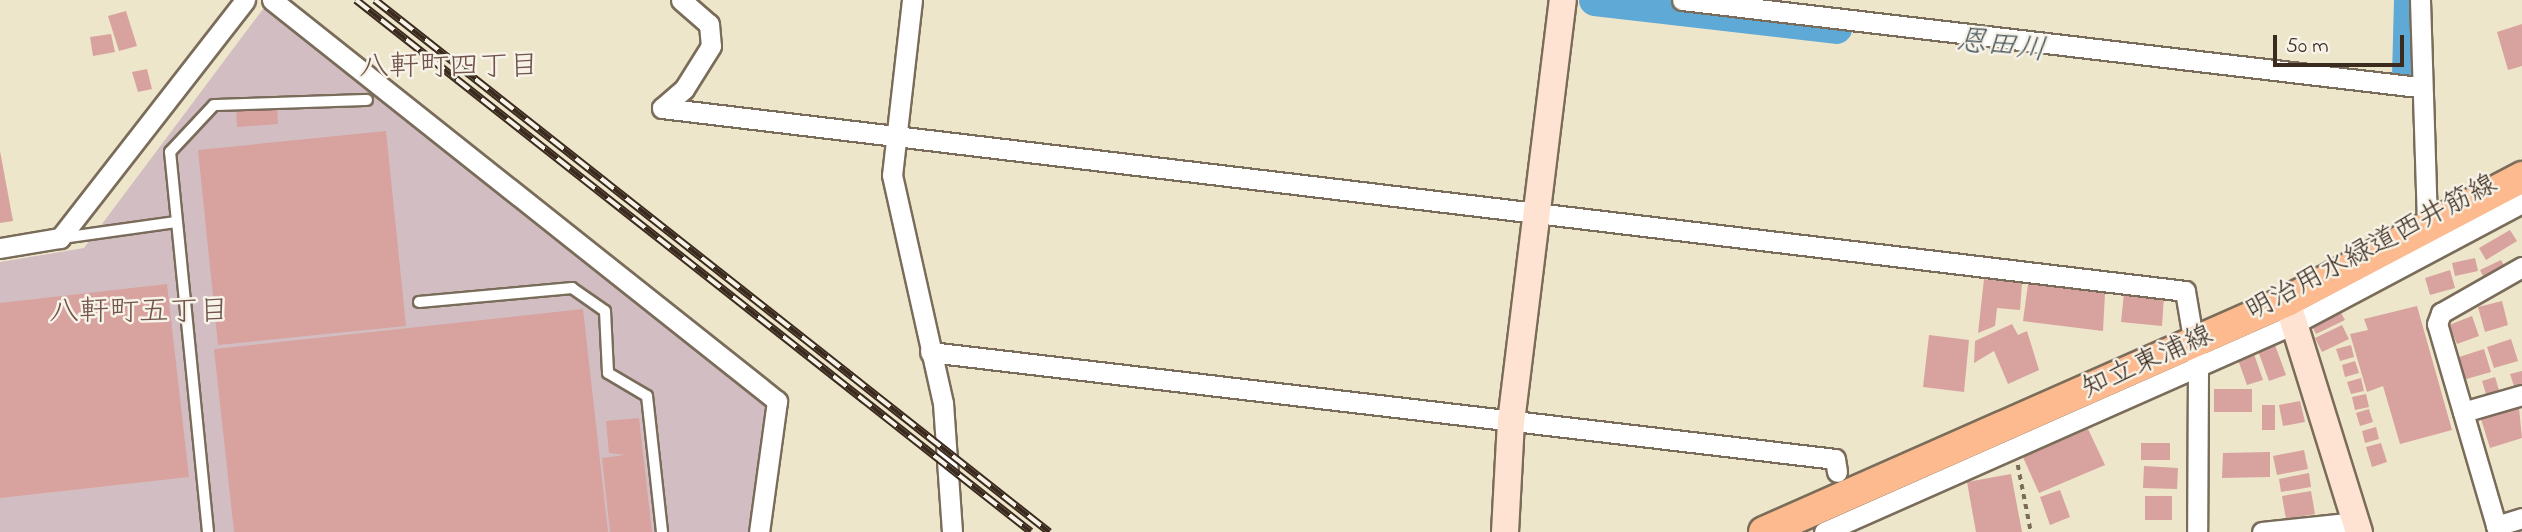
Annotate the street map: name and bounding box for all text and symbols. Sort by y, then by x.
scale bar [2277,21,2408,65]
water label: 恩田川 [1954,24,2048,70]
text: 50 m [2286,32,2329,62]
district label: 八軒町四丁目 [359,50,539,86]
street label: 明治用水緑道西井筋線 [2241,168,2503,330]
district label: 八軒町五丁目 [49,295,229,331]
street label: 知立東浦線 [2077,319,2219,407]

